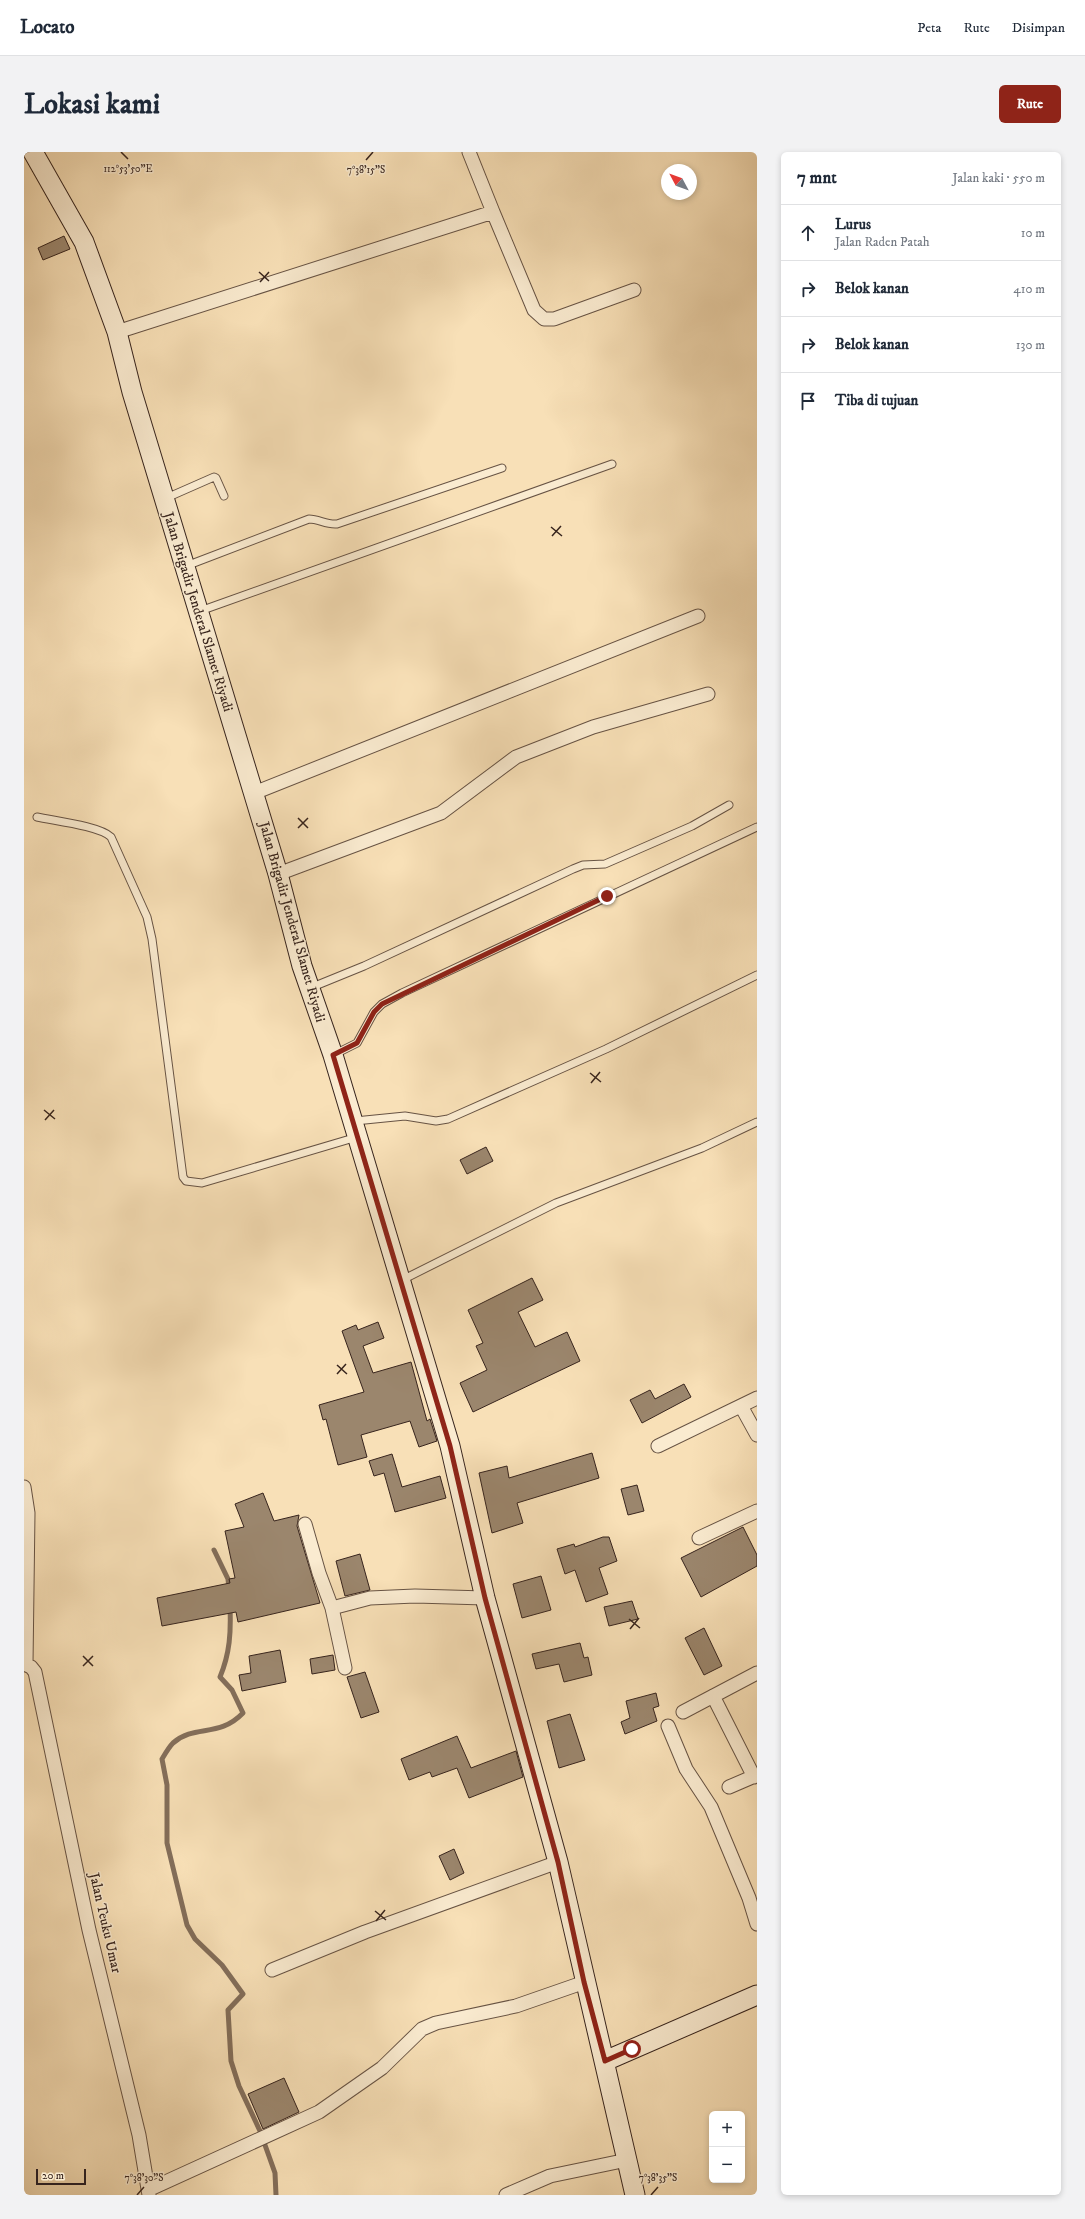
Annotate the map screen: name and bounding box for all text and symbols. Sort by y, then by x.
text: Locato [20,16,75,39]
text: Peta [917,19,942,37]
text: Rute [964,19,990,37]
text: Disimpan [1012,19,1065,37]
button: Rute [999,85,1061,123]
text: Lokasi kami [24,87,160,122]
text: 112°53'50"E [103,163,153,175]
text: 7°38'15"S [347,164,385,176]
north arrow [661,164,697,200]
text: 7 mnt [797,167,837,189]
text: Jalan kaki · 550 m [953,170,1045,186]
text: Lurus [835,215,871,234]
icon: ahead [797,222,819,244]
text: 10 m [1021,225,1045,241]
text: Jalan Raden Patah [835,234,930,250]
icon: right [797,278,819,300]
text: Belok kanan [835,279,909,298]
text: 410 m [1013,281,1045,297]
icon: right [797,334,819,356]
text: Belok kanan [835,335,909,354]
text: 130 m [1016,337,1045,353]
icon: arrive [797,390,819,412]
text: Tiba di tujuan [835,391,918,410]
street label: Jalan Brigadir Jenderal Slamet Riyadi [158,508,237,714]
street label: Jalan Brigadir Jenderal Slamet Riyadi [254,818,329,1025]
route end [598,887,616,905]
street label: Jalan Teuku Umar [84,1869,125,1976]
route start [623,2040,641,2058]
map controls [709,2111,745,2183]
button: + [709,2111,745,2147]
button: − [709,2147,745,2183]
scale bar [36,2167,86,2186]
text: 20 m [42,2169,64,2183]
text: 7°38'30"S [124,2172,164,2184]
text: 7°38'35"S [639,2172,677,2184]

